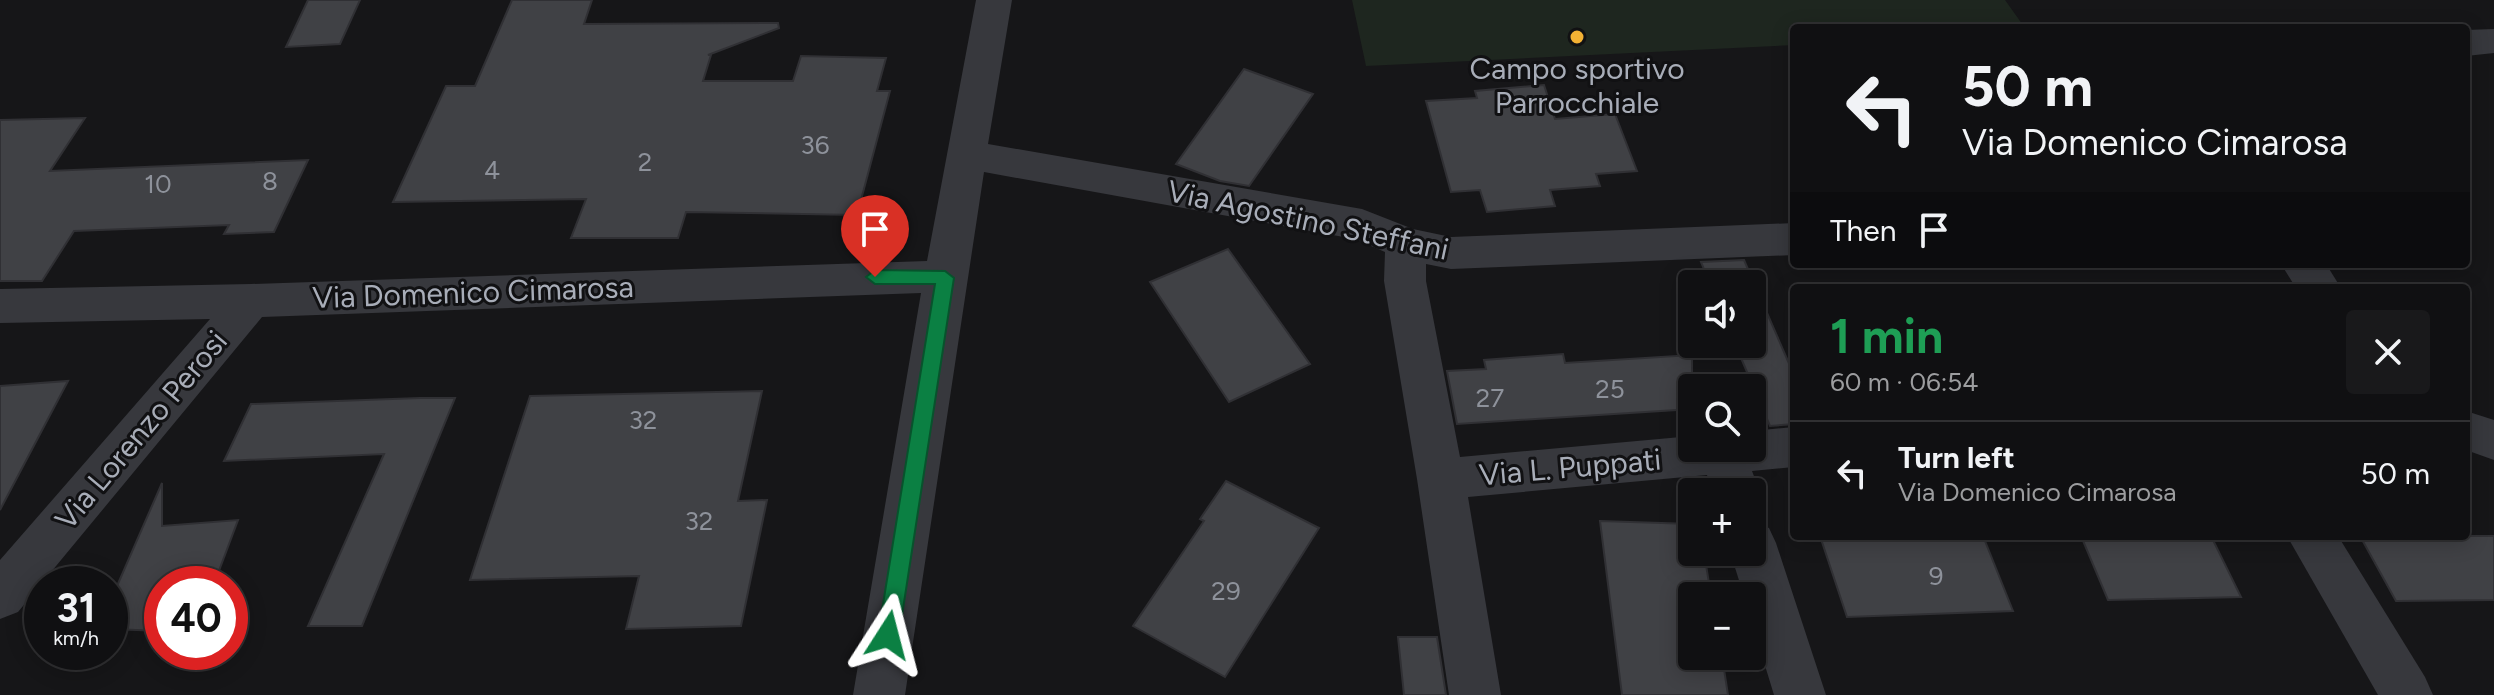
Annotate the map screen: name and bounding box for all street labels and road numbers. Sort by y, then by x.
street label: Via Agostino Steffani [1164,172,1452,268]
street label: Via Domenico Cimarosa [312,268,634,316]
street label: Via Lorenzo Perosi [47,323,235,537]
street label: Via L. Puppati [1477,441,1663,493]

